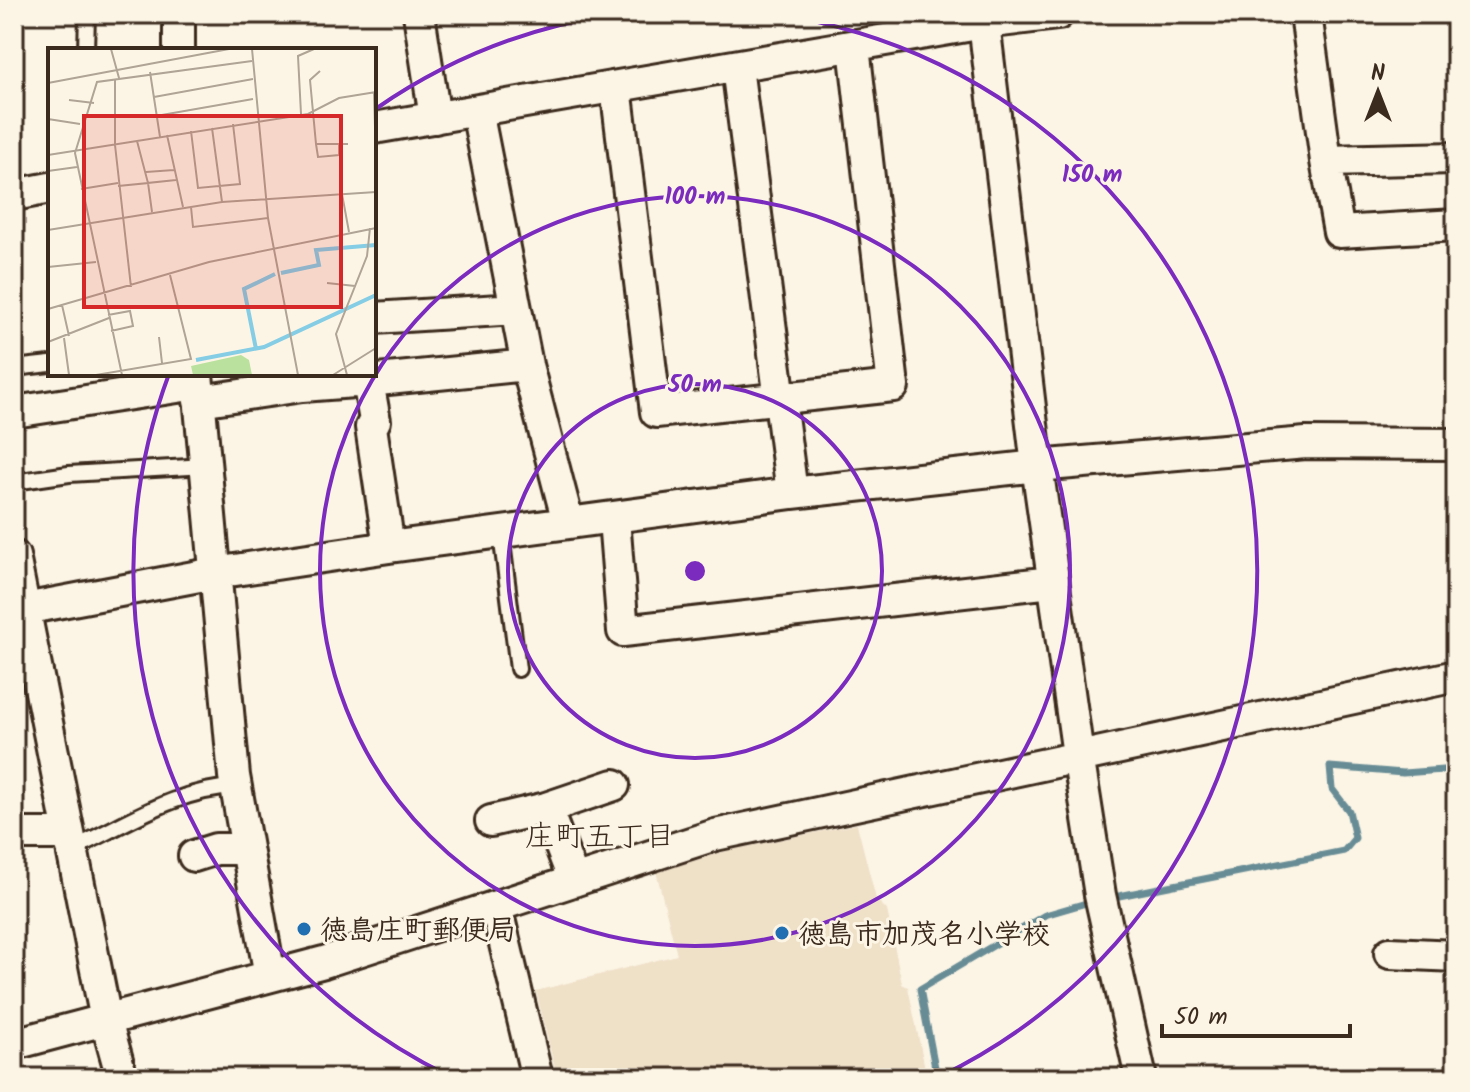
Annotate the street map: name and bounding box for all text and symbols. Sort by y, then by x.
inset map [48,48,376,376]
north arrow [1338,52,1418,132]
text: N [1371,57,1385,92]
text: 150 m [1062,156,1122,195]
text: 100 m [665,178,725,217]
text: 50 m [667,366,722,405]
centre of rings [681,557,709,585]
district label: 庄町五丁目 [525,814,675,862]
place label: 徳島庄町郵便局 [320,909,516,954]
place label: 徳島市加茂名小学校 [798,913,1050,958]
marker: 徳島庄町郵便局 [295,920,313,938]
marker: 徳島市加茂名小学校 [773,924,791,942]
scale bar [1162,988,1350,1038]
text: 50 m [1174,998,1228,1037]

